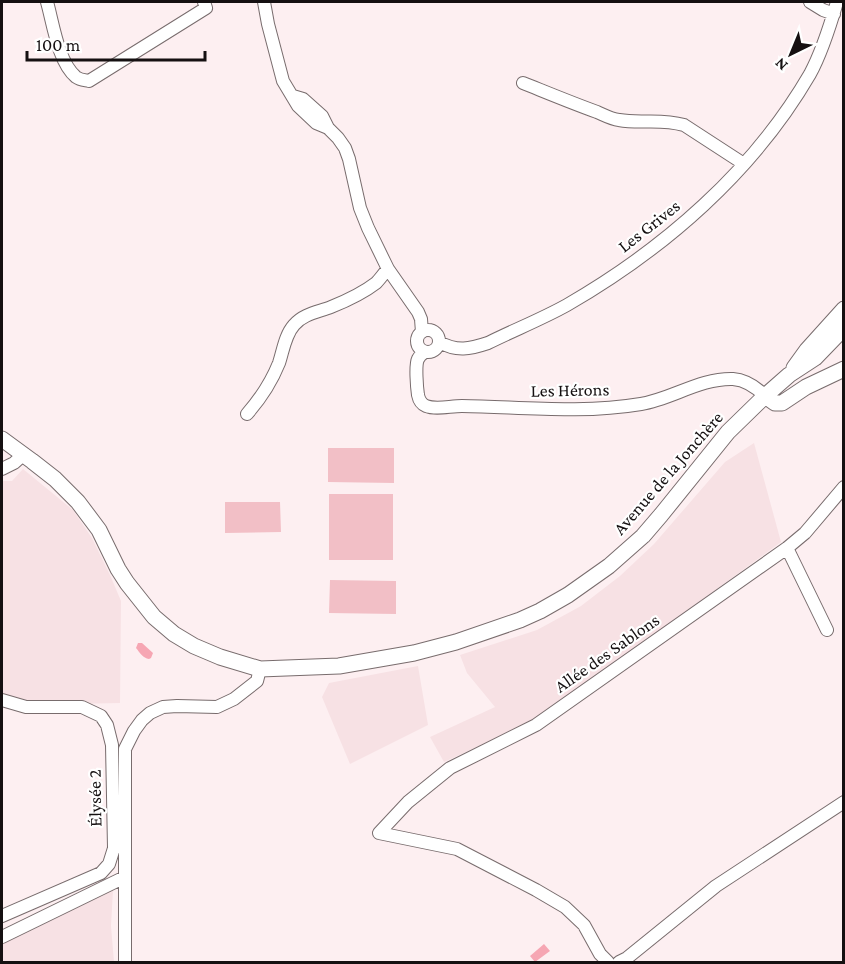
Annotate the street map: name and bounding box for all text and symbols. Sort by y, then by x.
scale bar [27,24,206,62]
north arrow [761,24,821,84]
text: 100 m [36,35,81,55]
text: N [771,55,791,75]
street label: Les Grives [614,196,684,256]
street label: Les Hérons [530,379,610,401]
street label: Avenue de la Jonchère [609,407,727,539]
street label: Allée des Sablons [551,610,663,696]
street label: Élysée 2 [84,769,106,827]

